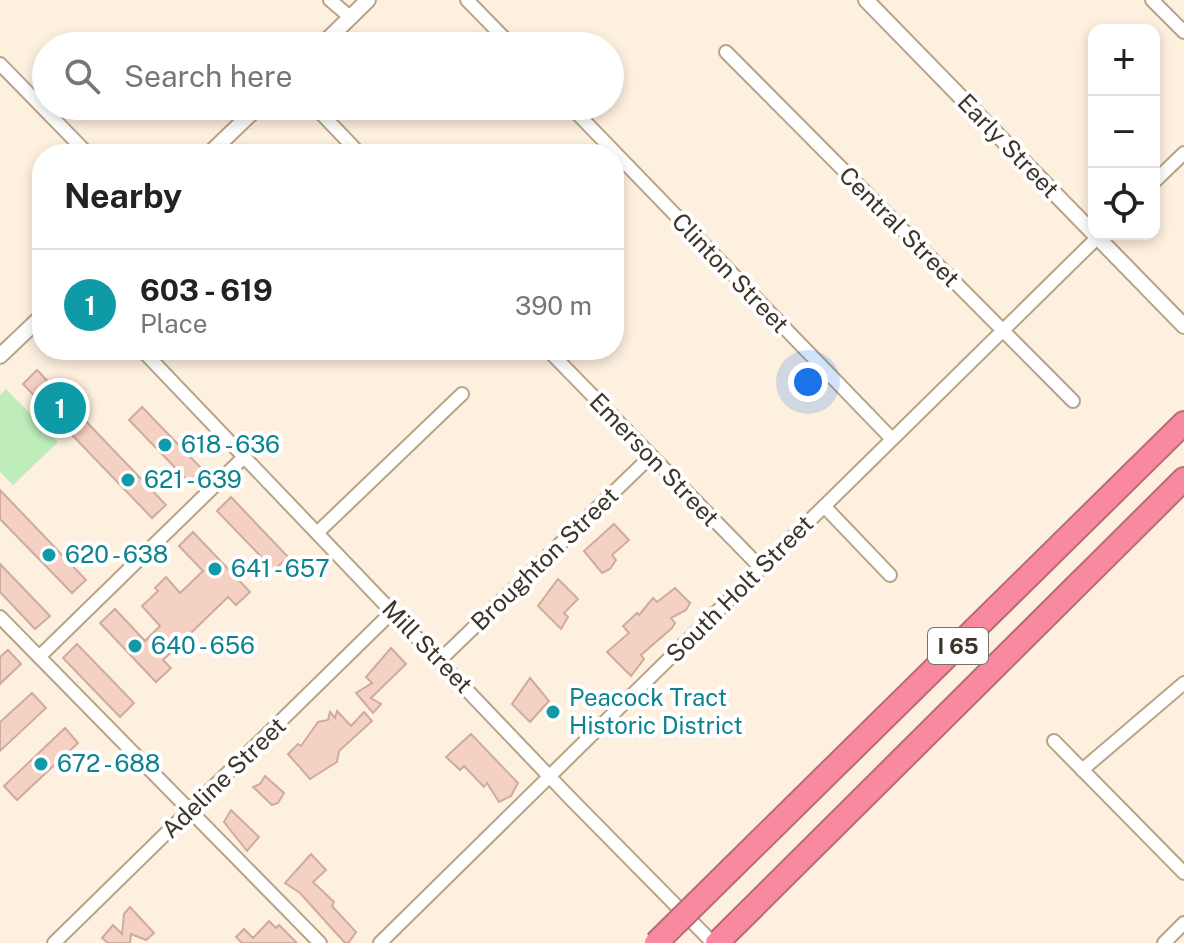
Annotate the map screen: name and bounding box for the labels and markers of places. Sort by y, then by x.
pin: 1 [34,378,86,438]
place label: 618 - 636 [181,430,280,458]
marker: 618 - 636 [156,436,174,454]
place label: 621 - 639 [144,465,242,493]
marker: 621 - 639 [119,471,137,489]
place label: 620 - 638 [65,540,168,568]
marker: 620 - 638 [40,546,58,564]
place label: 641 - 657 [231,554,330,582]
marker: 641 - 657 [206,560,224,578]
place label: 640 - 656 [151,631,255,659]
marker: 640 - 656 [126,637,144,655]
place label: Peacock Tract Historic District [569,683,743,739]
marker: Peacock Tract Historic District [544,703,562,721]
place label: 672 - 688 [57,749,160,777]
marker: 672 - 688 [32,755,50,773]

